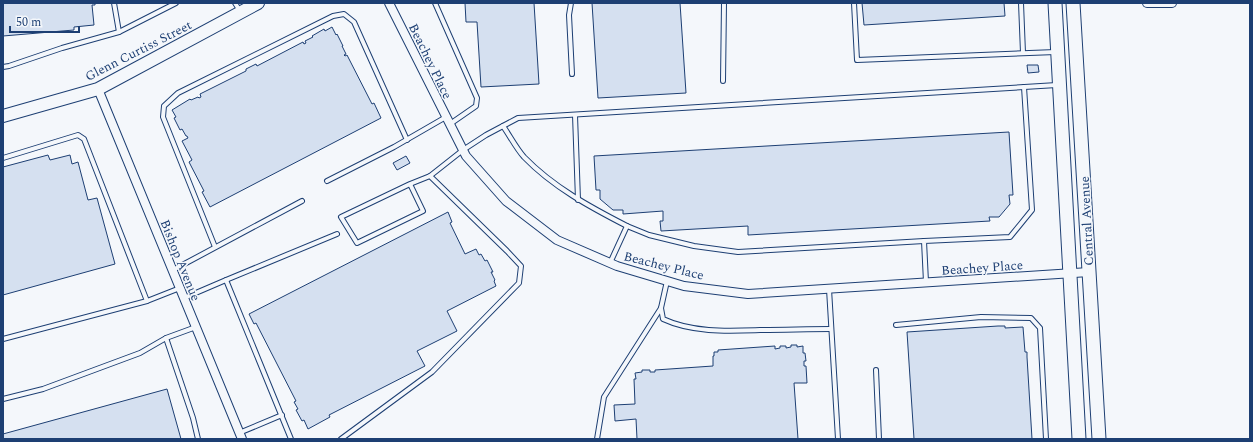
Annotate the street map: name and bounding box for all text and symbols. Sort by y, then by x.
scale bar [10,8,79,34]
text: 50 m [16,13,41,32]
street label: Glenn Curtiss Street [82,15,196,86]
street label: Beachey Place [403,20,457,103]
street label: Central Avenue [1075,176,1099,266]
street label: Bishop Avenue [155,217,206,304]
street label: Beachey Place [622,246,706,286]
street label: Beachey Place [940,255,1024,281]

